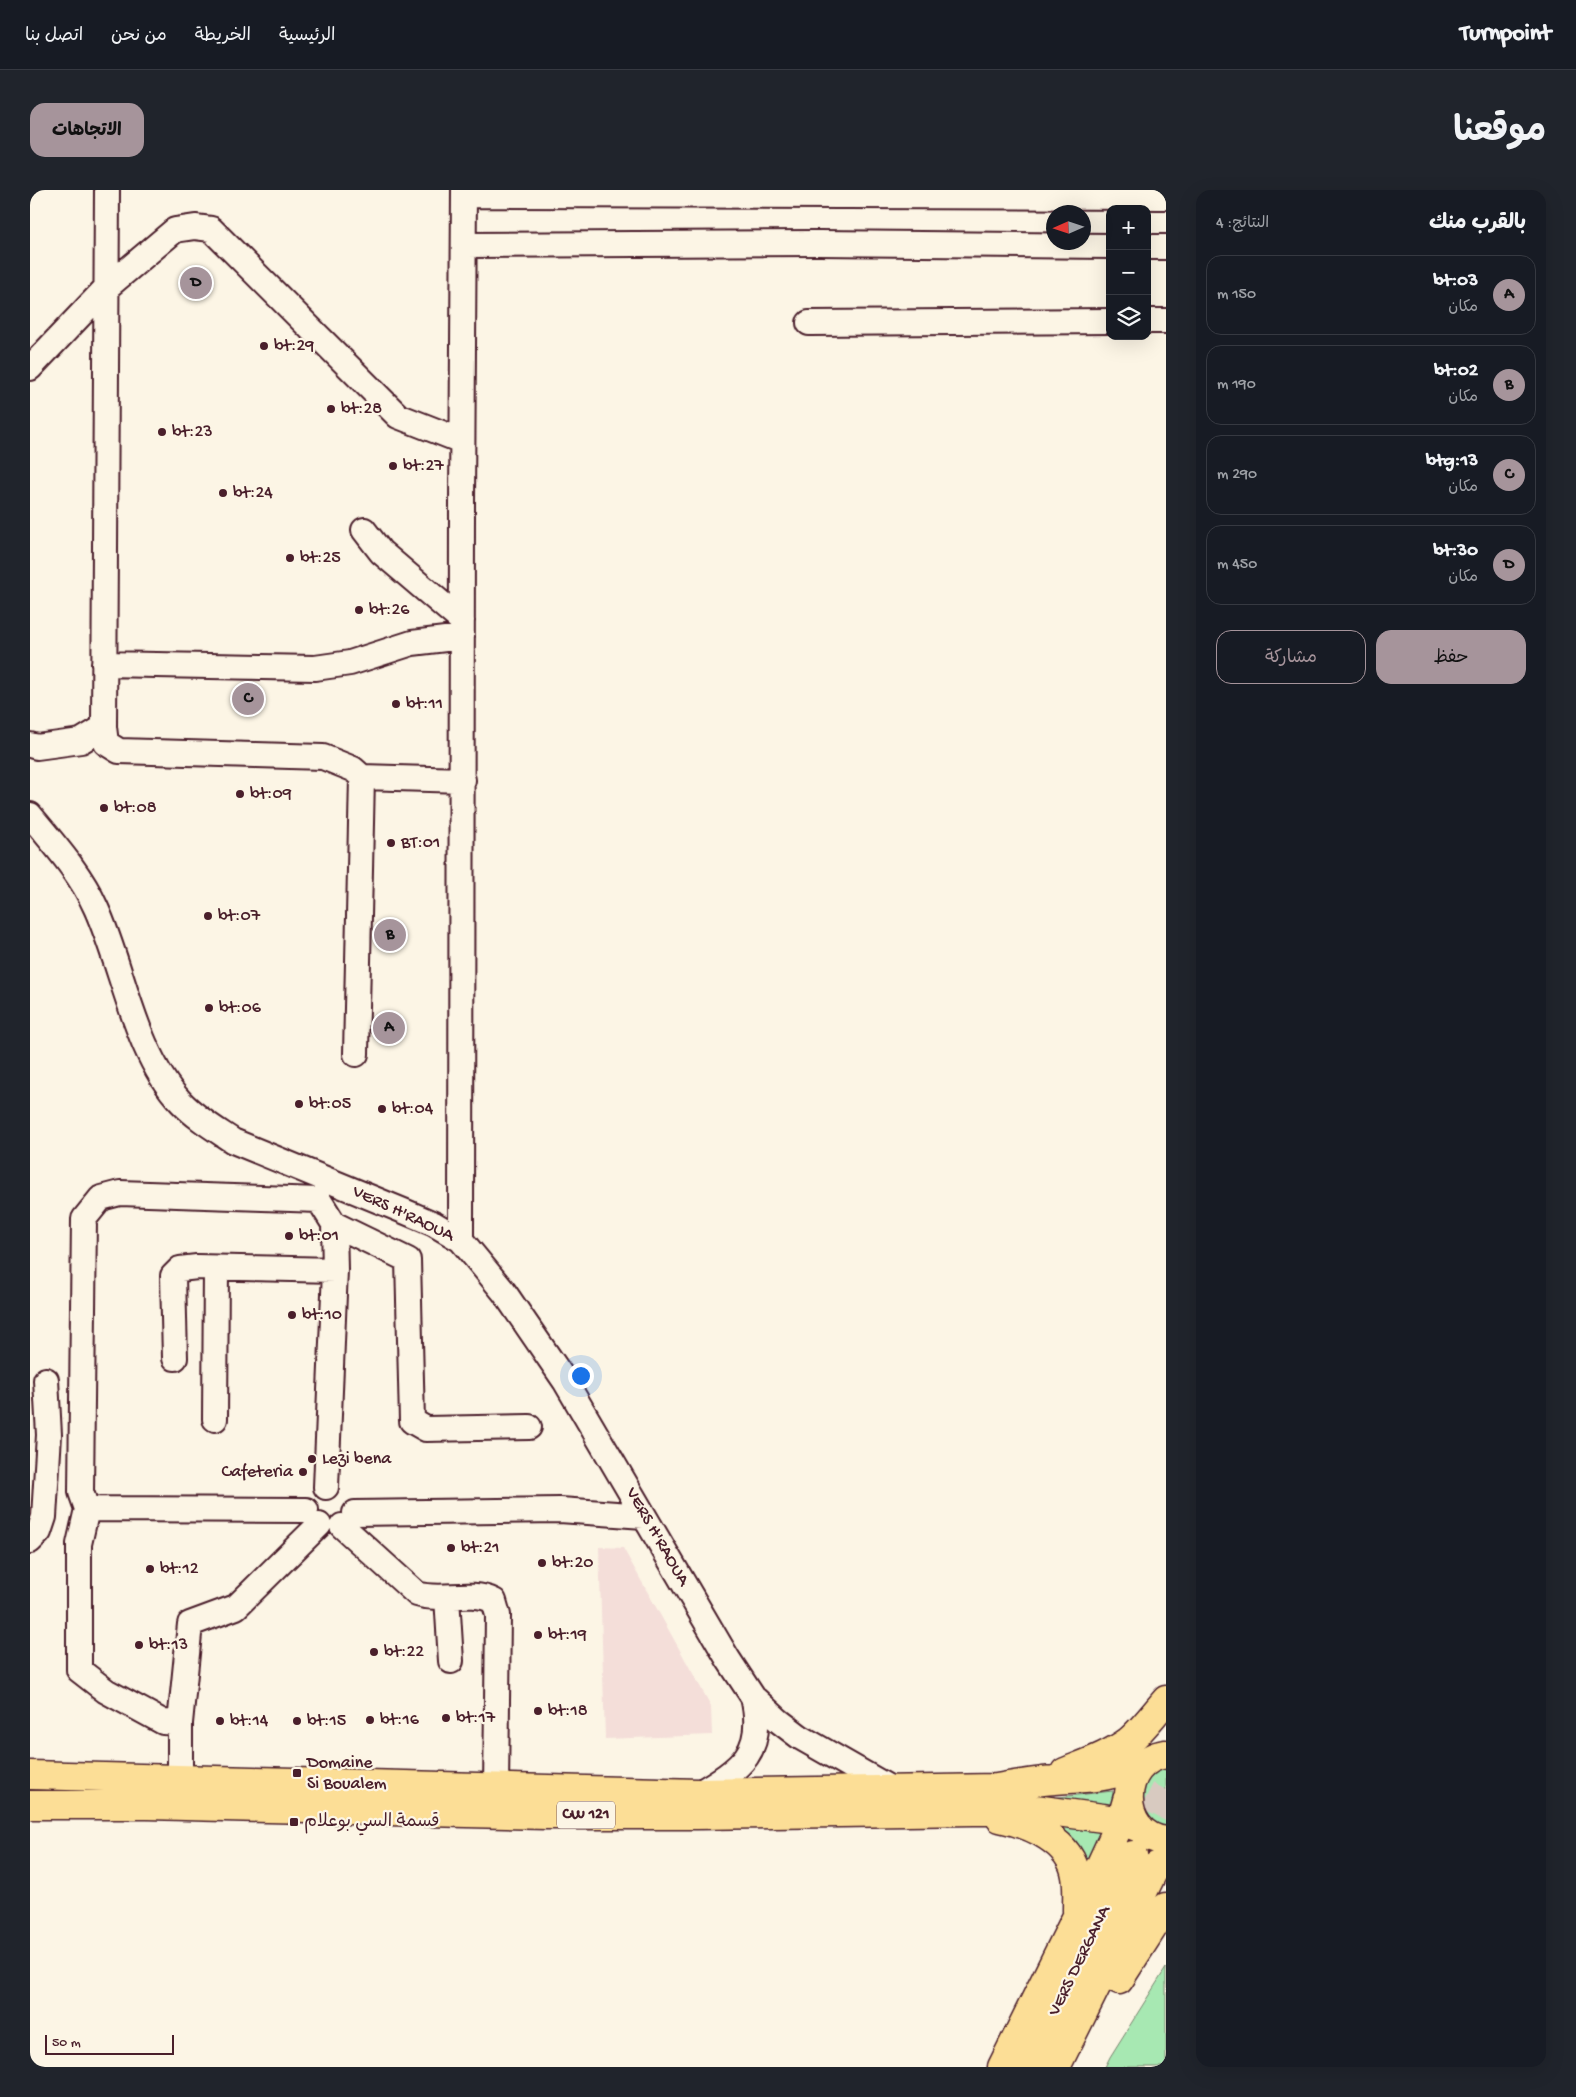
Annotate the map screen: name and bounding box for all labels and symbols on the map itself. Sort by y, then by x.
north arrow [1046,205,1091,250]
pin: D [180,264,212,302]
place label: bt:29 [274,336,314,357]
marker: bt:29 [258,340,270,352]
place label: bt:28 [341,399,382,420]
marker: bt:28 [325,403,337,415]
place label: bt:23 [172,422,213,443]
marker: bt:23 [156,426,168,438]
place label: bt:27 [403,456,444,477]
marker: bt:27 [387,460,399,472]
place label: bt:24 [233,483,273,504]
marker: bt:24 [217,487,229,499]
place label: bt:25 [300,548,341,569]
marker: bt:25 [284,552,296,564]
place label: bt:26 [369,600,410,621]
marker: bt:26 [353,604,365,616]
pin: C [232,680,264,718]
place label: bt:11 [406,694,443,715]
marker: bt:11 [390,698,402,710]
place label: bt:09 [250,784,292,805]
marker: bt:09 [234,788,246,800]
place label: bt:08 [114,798,157,819]
marker: bt:08 [98,802,110,814]
place label: BT:01 [400,833,440,854]
marker: BT:01 [385,837,397,849]
place label: bt:07 [218,906,261,927]
marker: bt:07 [202,910,214,922]
pin: B [374,916,406,954]
place label: bt:06 [219,998,262,1019]
marker: bt:06 [203,1002,215,1014]
pin: A [373,1009,405,1047]
place label: bt:05 [309,1094,351,1115]
marker: bt:05 [293,1098,305,1110]
place label: bt:04 [392,1099,434,1120]
marker: bt:04 [376,1103,388,1115]
street label: VERS H'RAOUA [348,1181,459,1247]
place label: bt:01 [299,1226,339,1247]
marker: bt:01 [283,1230,295,1242]
place label: bt:10 [302,1305,342,1326]
marker: bt:10 [286,1309,298,1321]
your location [568,1363,594,1389]
place label: Lezi bena [322,1449,392,1470]
marker: Lezi bena [306,1453,318,1465]
place label: Cafeteria [222,1462,294,1483]
marker: Cafeteria [297,1466,309,1478]
street label: VERS H'RAOUA [620,1483,694,1591]
place label: bt:21 [461,1538,500,1559]
marker: bt:21 [445,1542,457,1554]
place label: bt:20 [552,1553,594,1574]
marker: bt:20 [536,1557,548,1569]
place label: bt:12 [160,1559,199,1580]
marker: bt:12 [144,1563,156,1575]
place label: bt:19 [548,1625,587,1646]
marker: bt:19 [532,1629,544,1641]
place label: bt:13 [149,1635,188,1656]
marker: bt:13 [133,1639,145,1651]
place label: bt:22 [384,1642,424,1663]
marker: bt:22 [368,1646,380,1658]
place label: bt:18 [548,1701,588,1722]
marker: bt:18 [532,1705,544,1717]
place label: bt:17 [456,1708,496,1729]
place label: bt:16 [380,1710,420,1731]
place label: bt:14 [230,1711,269,1732]
place label: bt:15 [307,1711,346,1732]
marker: bt:17 [440,1712,452,1724]
marker: bt:16 [364,1714,376,1726]
marker: bt:14 [214,1715,226,1727]
marker: bt:15 [291,1715,303,1727]
place label: Domaine Si Boualem [306,1753,387,1795]
marker: Domaine Si Boualem [291,1767,303,1779]
road number: CW 121 [557,1802,615,1828]
place label: قسمة السي بوعلام [304,1812,439,1836]
marker: قسمة السي بوعلام [288,1816,300,1828]
street label: VERS DERGANA [1044,1901,1116,2020]
scale bar [45,2032,174,2055]

